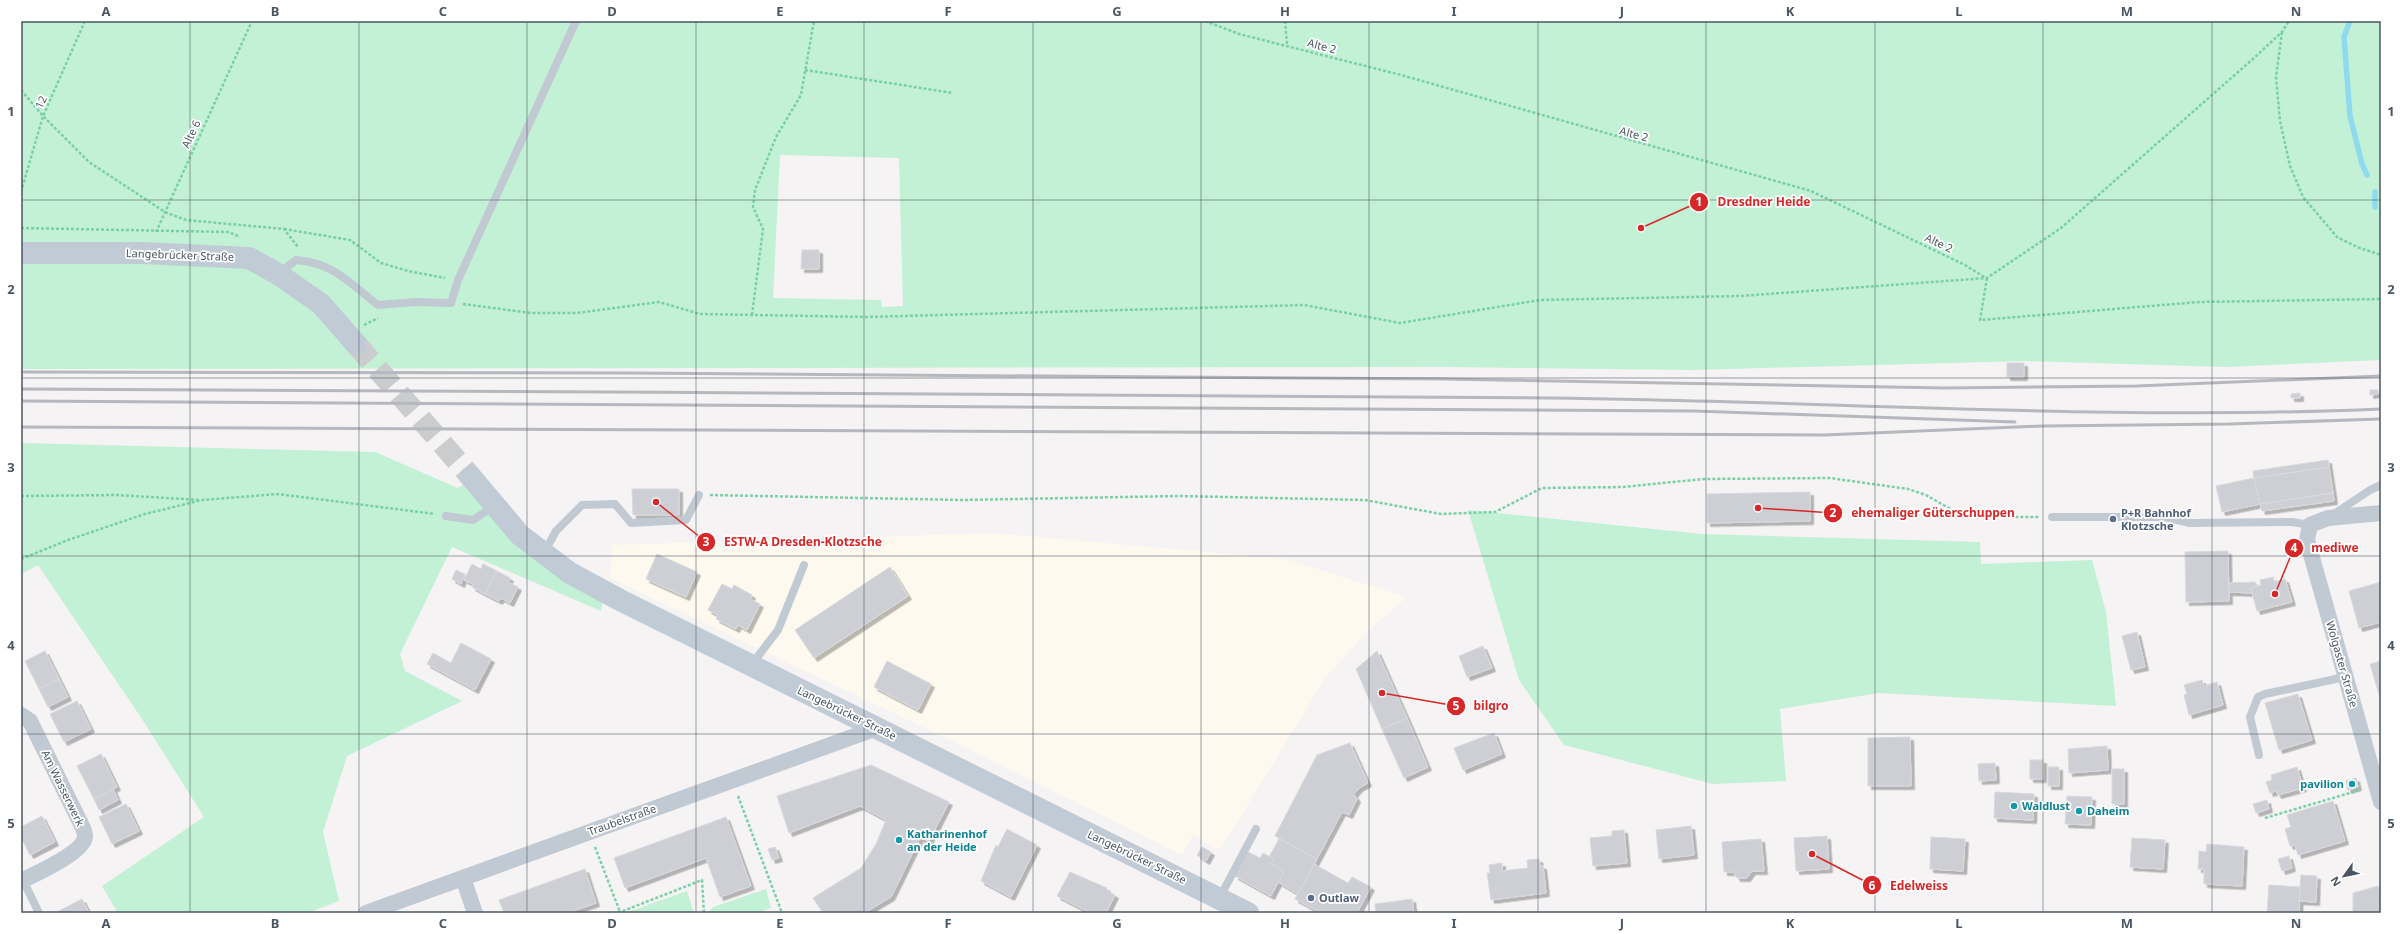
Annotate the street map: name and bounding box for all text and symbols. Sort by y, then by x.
text: A [102,2,111,20]
text: B [271,2,279,20]
text: C [439,2,447,20]
text: D [607,2,617,20]
text: E [776,2,784,20]
text: F [944,2,952,20]
text: G [1112,2,1122,20]
text: H [1280,2,1290,20]
text: I [1451,2,1457,20]
text: J [1619,2,1624,20]
text: K [1786,2,1795,20]
text: L [1955,2,1963,20]
text: M [2121,2,2133,20]
text: N [2291,2,2301,20]
street label: Alte 2 [1306,34,1338,57]
street label: 12 [31,93,50,111]
text: 1 [7,102,15,120]
text: 1 [2387,102,2395,120]
street label: Alte 6 [178,117,204,150]
street label: Alte 2 [1618,122,1650,145]
callout: Dresdner Heide [1689,190,1818,214]
text: 1 [1696,193,1702,210]
text: Dresdner Heide [1718,193,1810,210]
street label: Alte 2 [1923,230,1956,256]
street label: Langebrücker Straße [126,245,234,264]
text: 2 [7,280,15,298]
text: 2 [2387,280,2395,298]
text: 3 [7,458,15,476]
text: 3 [2387,458,2395,476]
callout: ehemaliger Güterschuppen [1823,501,2023,525]
text: 2 [1830,504,1837,521]
text: ehemaliger Güterschuppen [1851,504,2015,521]
place label: P+R Bahnhof Klotzsche [2121,505,2191,533]
marker: P+R Bahnhof Klotzsche [2108,514,2118,524]
callout: ESTW-A Dresden-Klotzsche [696,530,890,554]
text: 3 [703,533,710,550]
text: ESTW-A Dresden-Klotzsche [724,533,882,550]
callout: mediwe [2284,536,2367,560]
text: 4 [2291,539,2298,556]
text: mediwe [2311,539,2359,556]
street label: Wolgaster Straße [2323,619,2362,709]
text: 4 [7,636,15,654]
text: 4 [2387,636,2395,654]
street label: Langebrücker Straße [795,682,899,743]
callout: bilgro [1446,694,1517,718]
text: 5 [1453,697,1460,714]
text: bilgro [1474,697,1508,714]
street label: Am Wasserwerk [39,747,88,828]
place label: pavilion [2300,776,2344,791]
marker: pavilion [2347,779,2357,789]
place label: Waldlust [2022,798,2070,813]
street label: Traubelstraße [586,800,658,839]
marker: Waldlust [2009,801,2019,811]
place label: Daheim [2087,803,2129,818]
marker: Daheim [2074,806,2084,816]
text: 5 [7,814,15,832]
text: 5 [2387,814,2395,832]
place label: Katharinenhof an der Heide [907,826,988,854]
street label: Langebrücker Straße [1085,826,1189,887]
marker: Katharinenhof an der Heide [894,835,904,845]
north arrow [2324,856,2364,896]
callout: Edelweiss [1862,873,1956,897]
text: N [2326,874,2344,890]
text: 6 [1869,877,1876,894]
text: Edelweiss [1890,877,1948,894]
place label: Outlaw [1319,890,1359,905]
marker: Outlaw [1306,893,1316,903]
text: A [102,914,111,932]
text: B [271,914,279,932]
text: C [439,914,447,932]
text: D [607,914,617,932]
text: E [776,914,784,932]
text: F [944,914,952,932]
text: G [1112,914,1122,932]
text: H [1280,914,1290,932]
text: I [1451,914,1457,932]
text: J [1619,914,1624,932]
text: K [1786,914,1795,932]
text: L [1955,914,1963,932]
text: M [2121,914,2133,932]
text: N [2291,914,2301,932]

